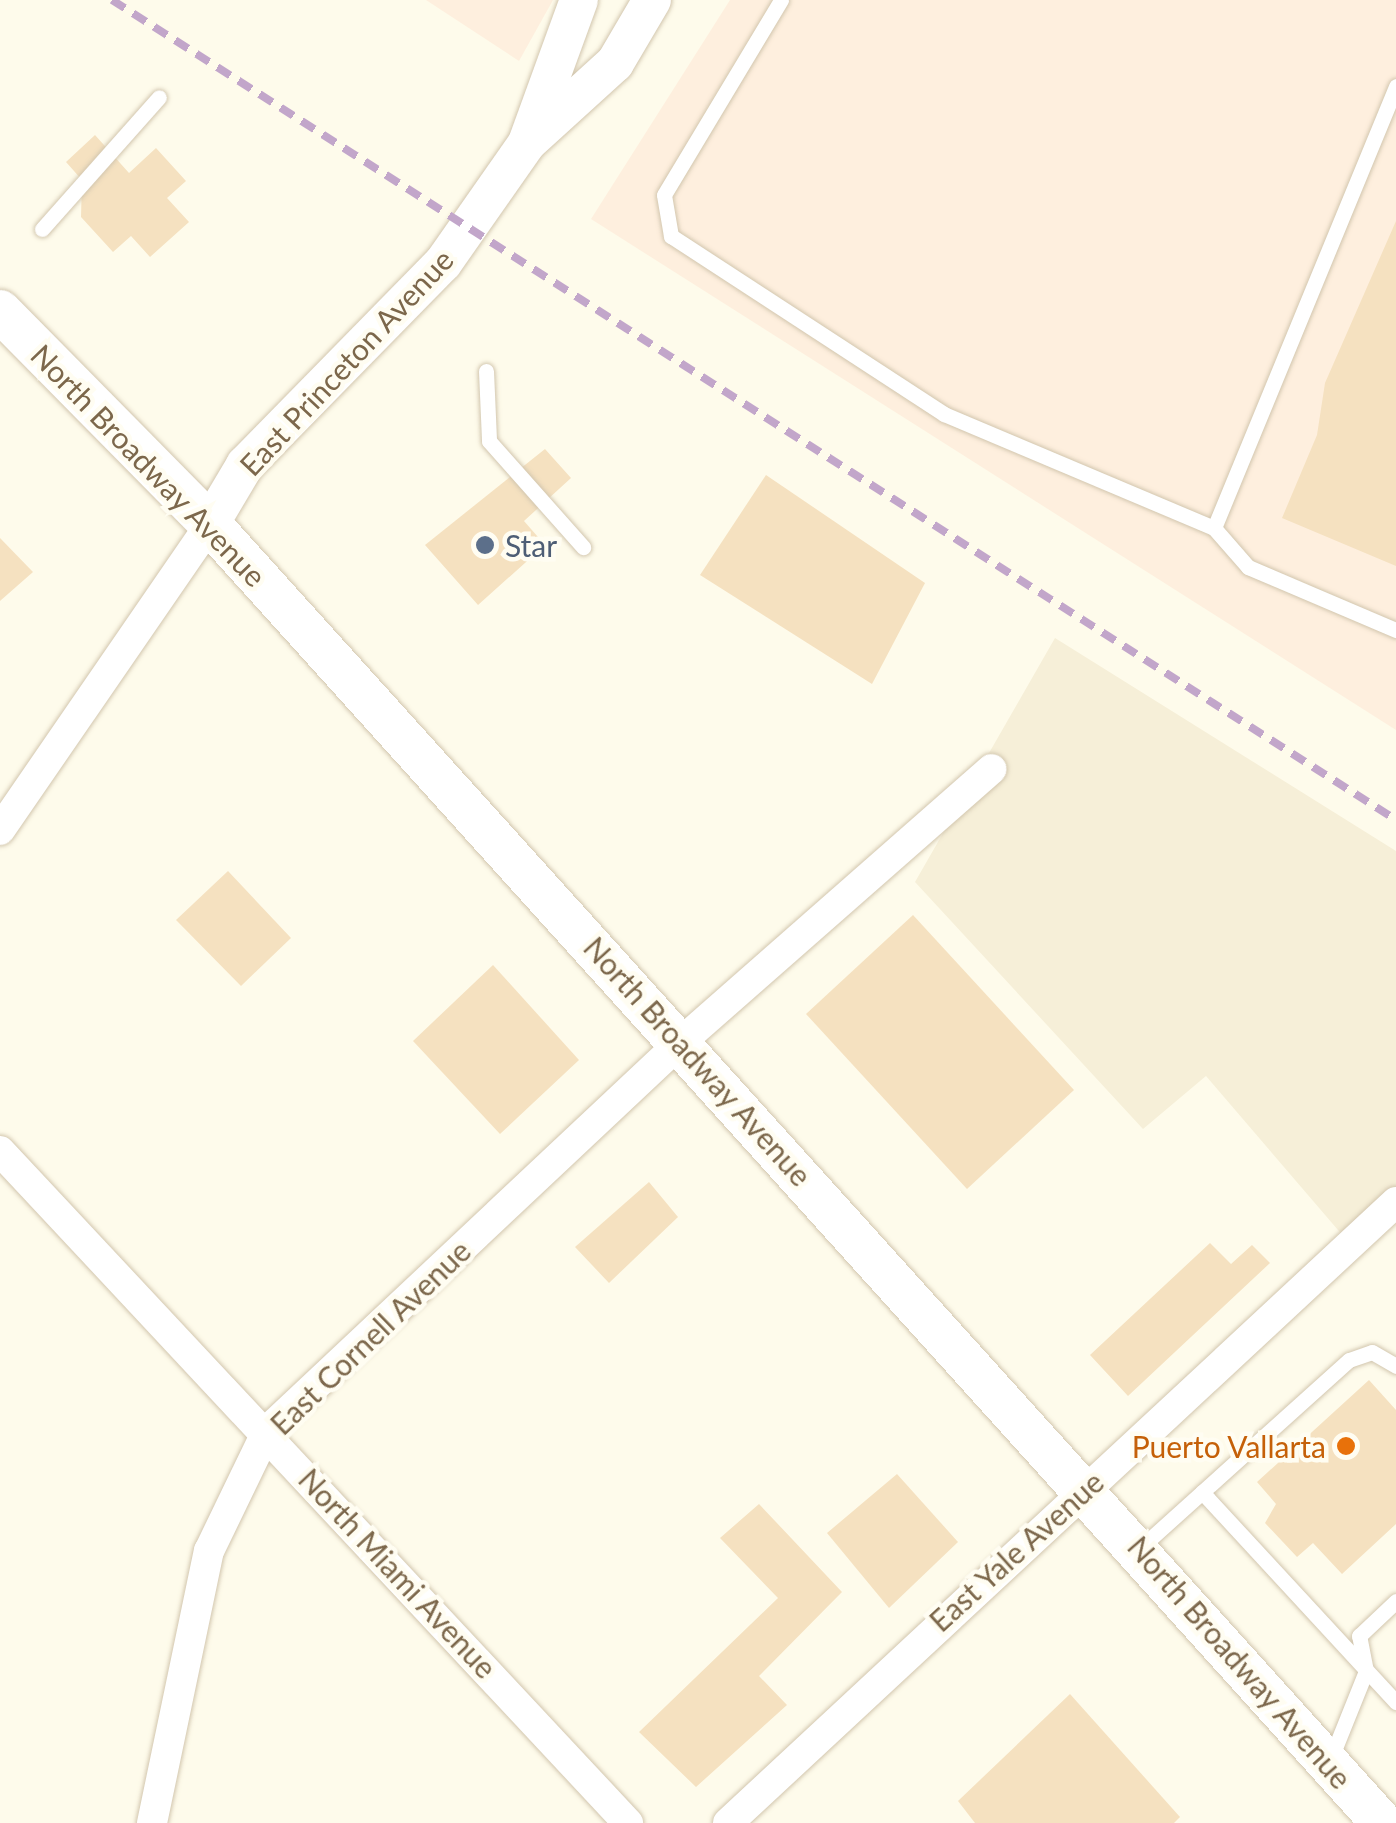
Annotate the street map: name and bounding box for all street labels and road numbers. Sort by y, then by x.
street label: East Princeton Avenue [231,241,461,483]
street label: North Broadway Avenue [24,336,274,594]
street label: North Broadway Avenue [576,929,820,1193]
street label: East Cornell Avenue [262,1232,478,1442]
street label: North Miami Avenue [291,1460,505,1686]
street label: East Yale Avenue [921,1463,1111,1639]
street label: North Broadway Avenue [1120,1528,1360,1796]

